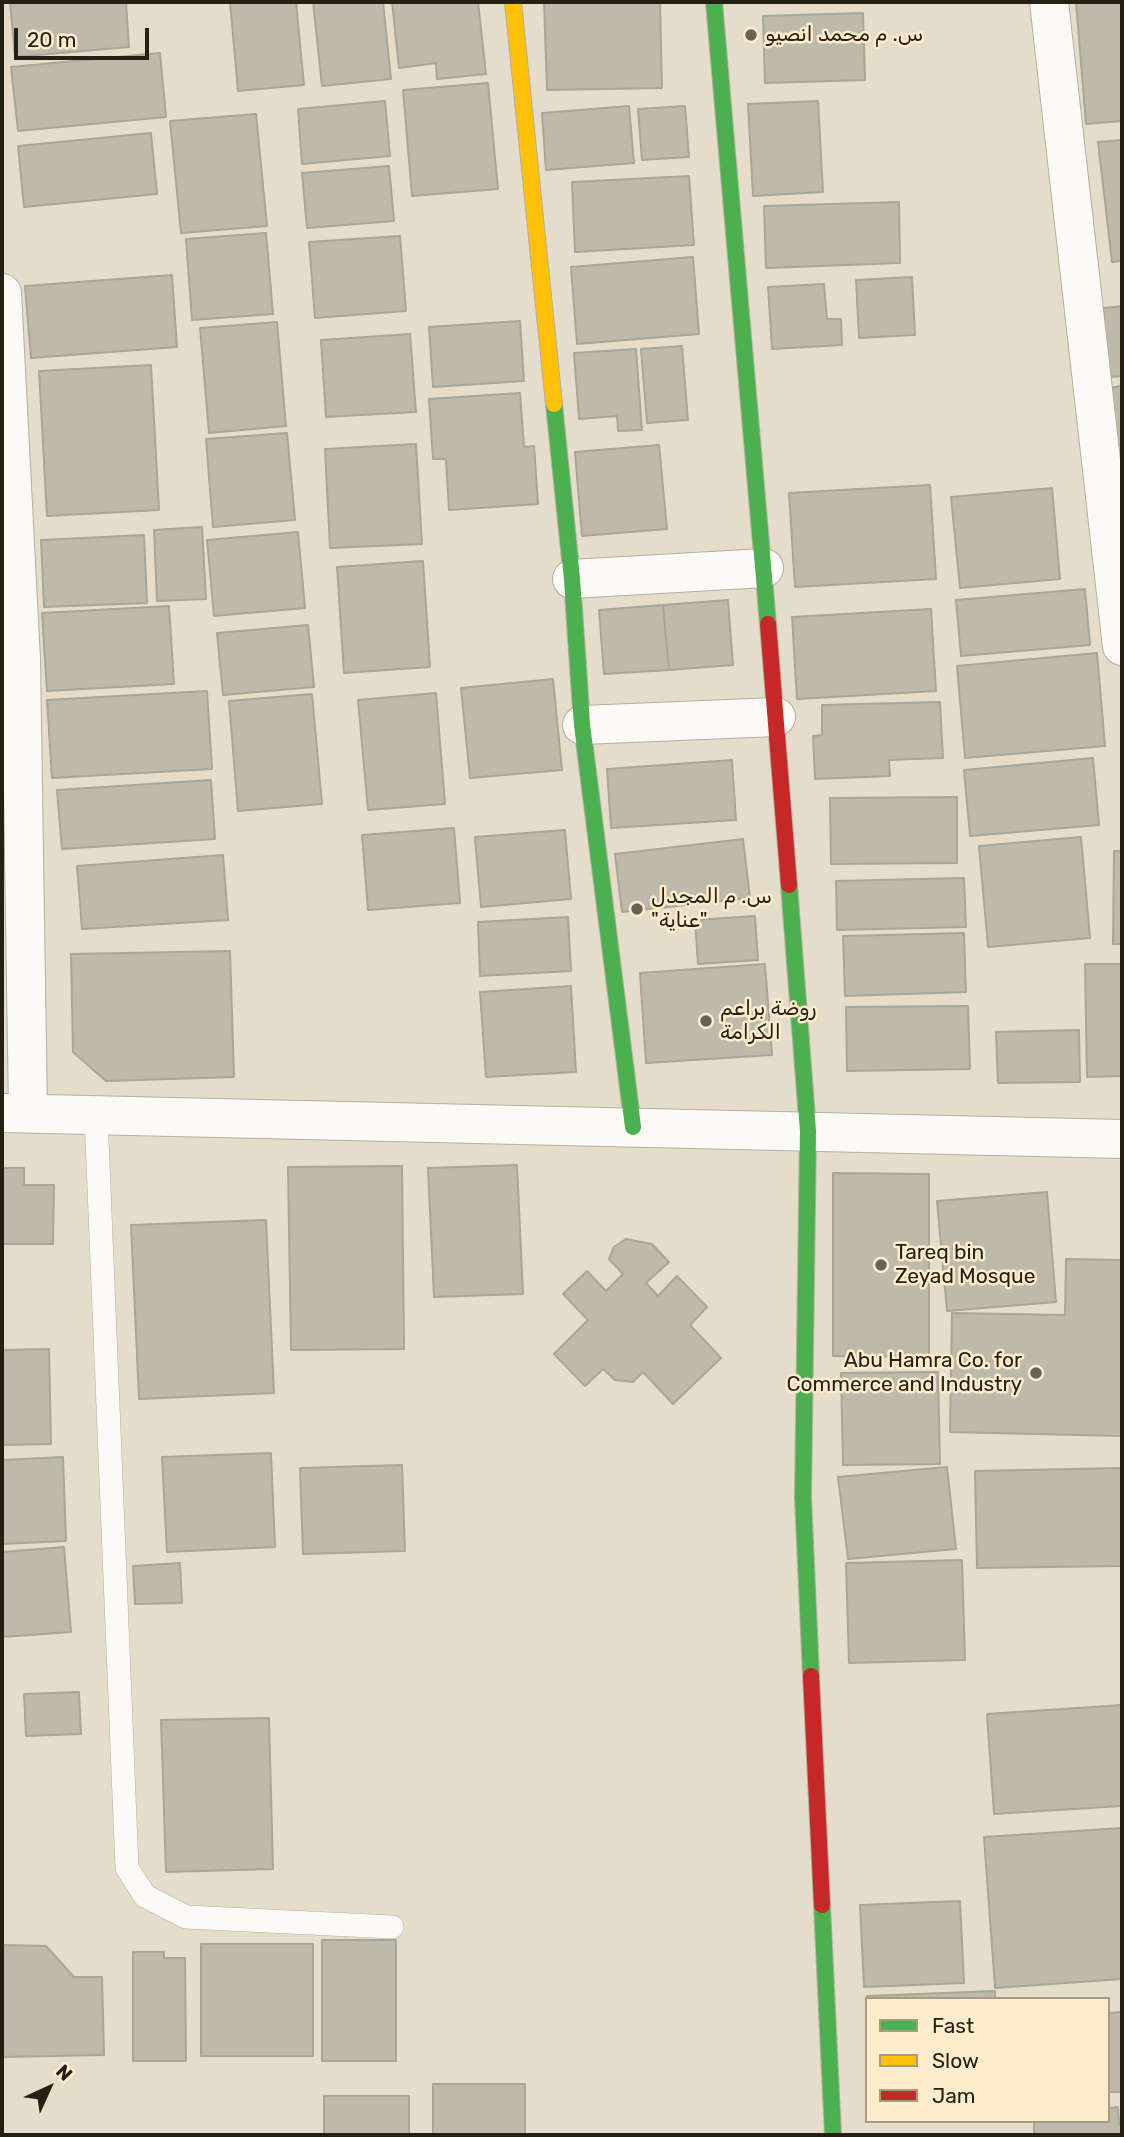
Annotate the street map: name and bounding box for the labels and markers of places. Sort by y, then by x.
place label: س. م محمد انصيو [765,22,923,48]
marker: س. م محمد انصيو [743,27,759,43]
place label: س. م المجدل "عناية" [651,884,772,934]
marker: س. م المجدل "عناية" [629,901,645,917]
place label: روضة براعم الكرامة [720,996,816,1046]
marker: روضة براعم الكرامة [698,1013,714,1029]
place label: Tareq bin Zeyad Mosque [895,1240,1035,1290]
marker: Tareq bin Zeyad Mosque [873,1257,889,1273]
place label: Abu Hamra Co. for Commerce and Industry [787,1348,1022,1398]
marker: Abu Hamra Co. for Commerce and Industry [1028,1365,1044,1381]

